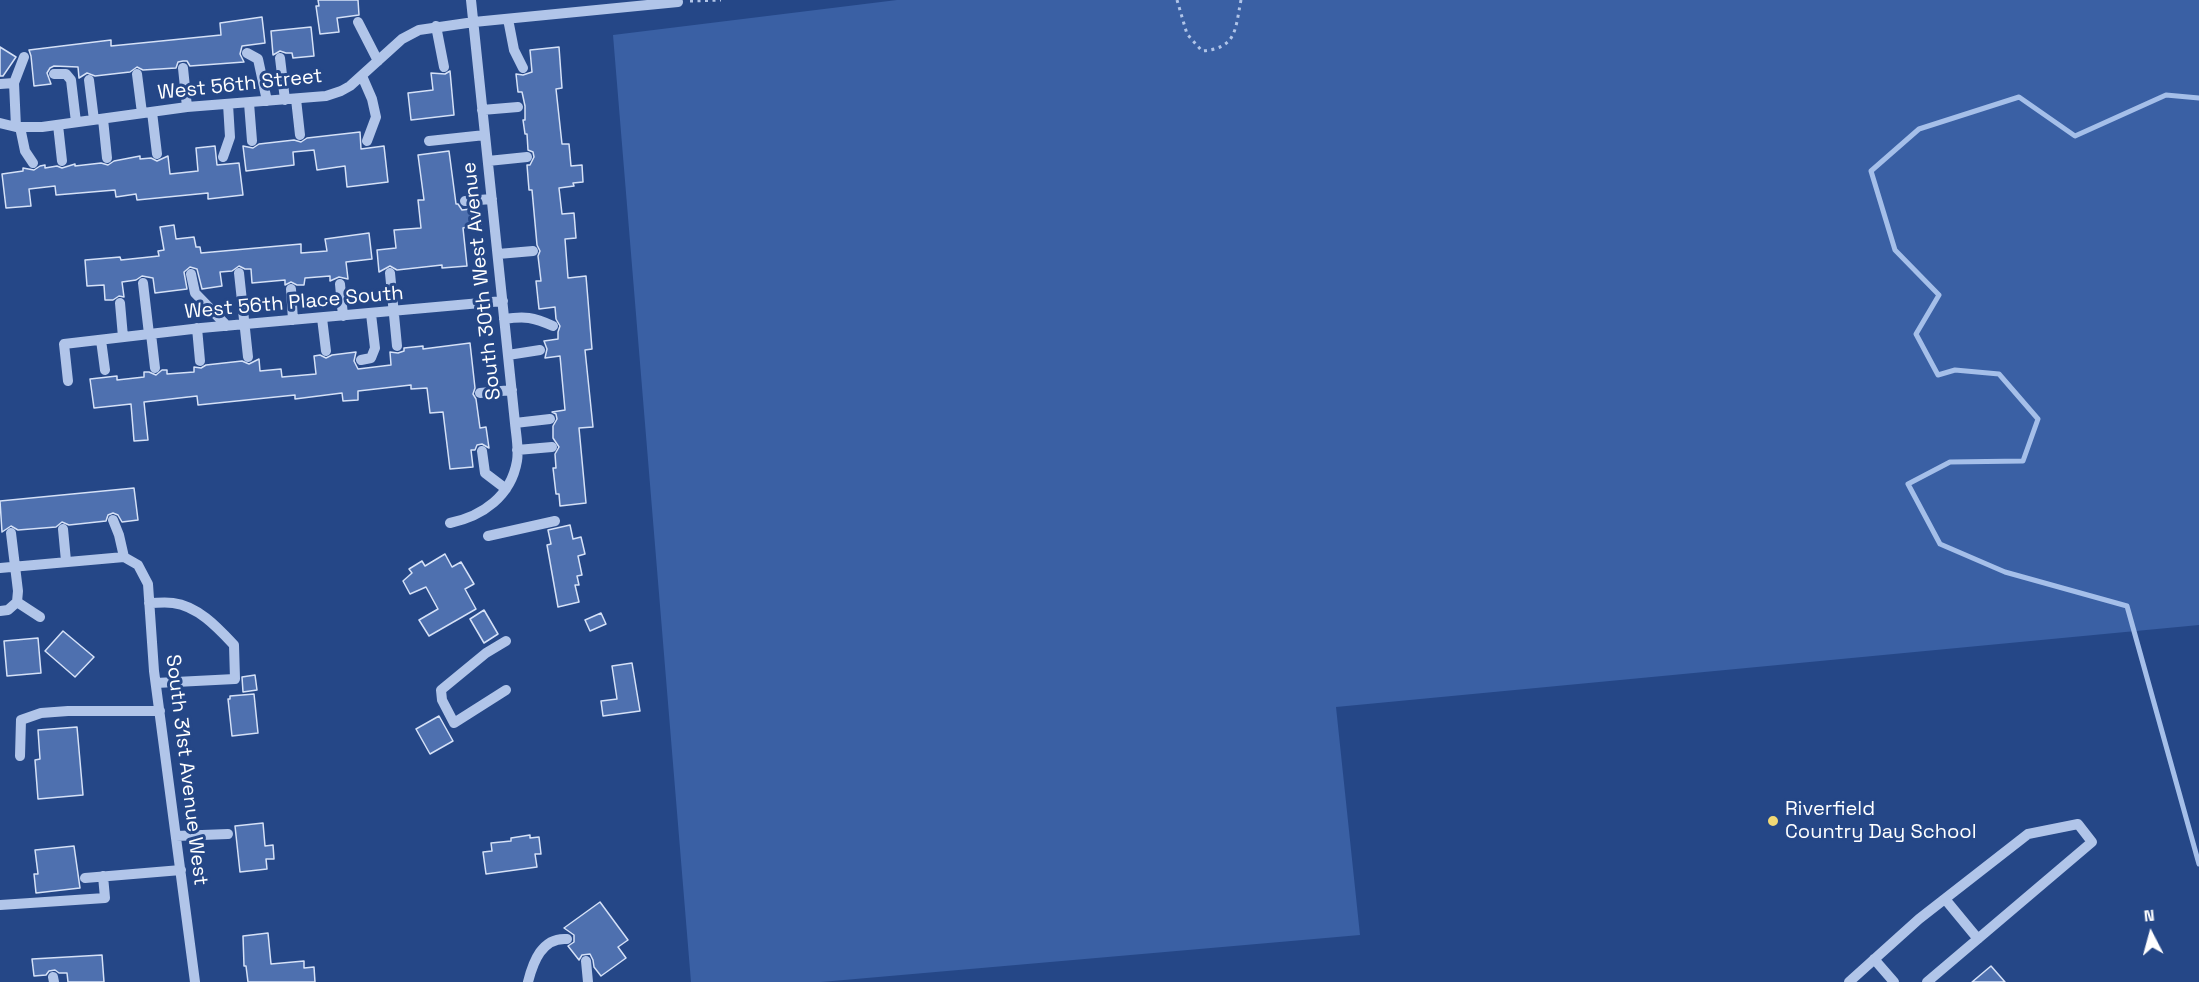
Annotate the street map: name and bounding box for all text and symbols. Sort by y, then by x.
street label: West 56th Street [156,64,324,106]
street label: South 30th West Avenue [458,161,506,401]
street label: West 56th Place South [183,281,405,325]
street label: South 31st Avenue West [160,653,212,887]
place label: Riverfield Country Day School [1785,798,1977,845]
marker: Riverfield Country Day School [1766,814,1780,828]
north arrow [2121,904,2181,964]
text: N [2143,905,2155,927]

